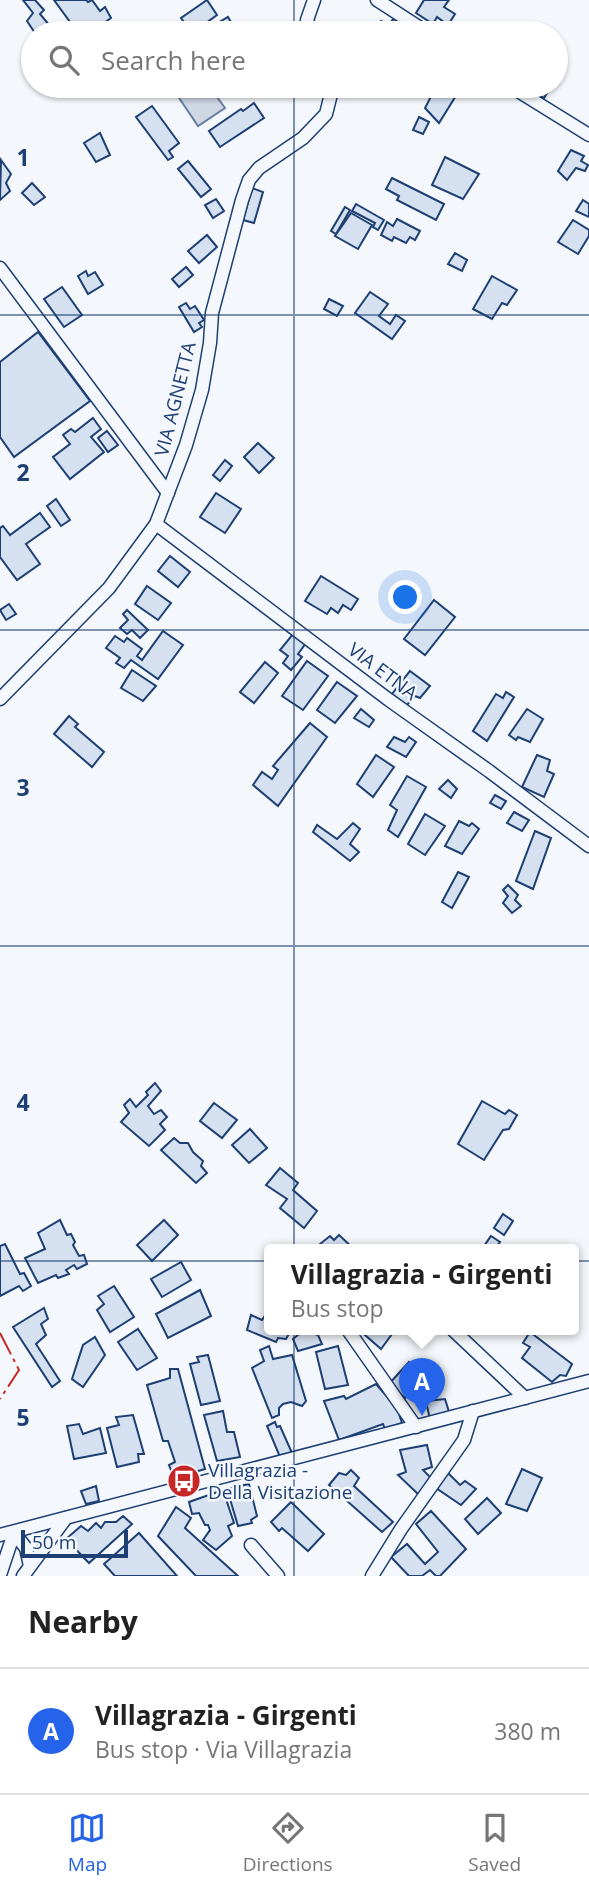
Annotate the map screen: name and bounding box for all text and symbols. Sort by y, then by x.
search box [21,21,568,98]
icon: search [45,41,83,79]
text: Search here [101,42,246,78]
text: 1 [16,141,30,173]
street label: VIA AGNETTA [148,339,202,459]
text: 2 [16,456,30,488]
your location [388,580,422,614]
street label: VIA ETNA [343,636,423,706]
text: 3 [16,771,30,803]
text: 4 [16,1086,30,1118]
popup [264,1244,579,1335]
text: Villagrazia - Girgenti [291,1256,552,1292]
text: Bus stop [291,1292,384,1324]
pin: A [399,1358,445,1416]
text: 5 [16,1401,30,1433]
place label: Villagrazia - Della Visitazione [208,1457,352,1505]
bus stop icon: Villagrazia - Della Visitazione [165,1462,203,1500]
scale bar [21,1527,128,1559]
text: 50 m [32,1529,76,1555]
text: Nearby [28,1601,138,1642]
text: Villagrazia - Girgenti [95,1697,357,1733]
text: A [43,1715,59,1747]
text: 380 m [494,1715,561,1747]
text: Bus stop · Via Villagrazia [95,1733,352,1765]
tab: Map [68,1809,107,1877]
tab: Directions [243,1809,333,1877]
tab: Saved [468,1809,521,1877]

